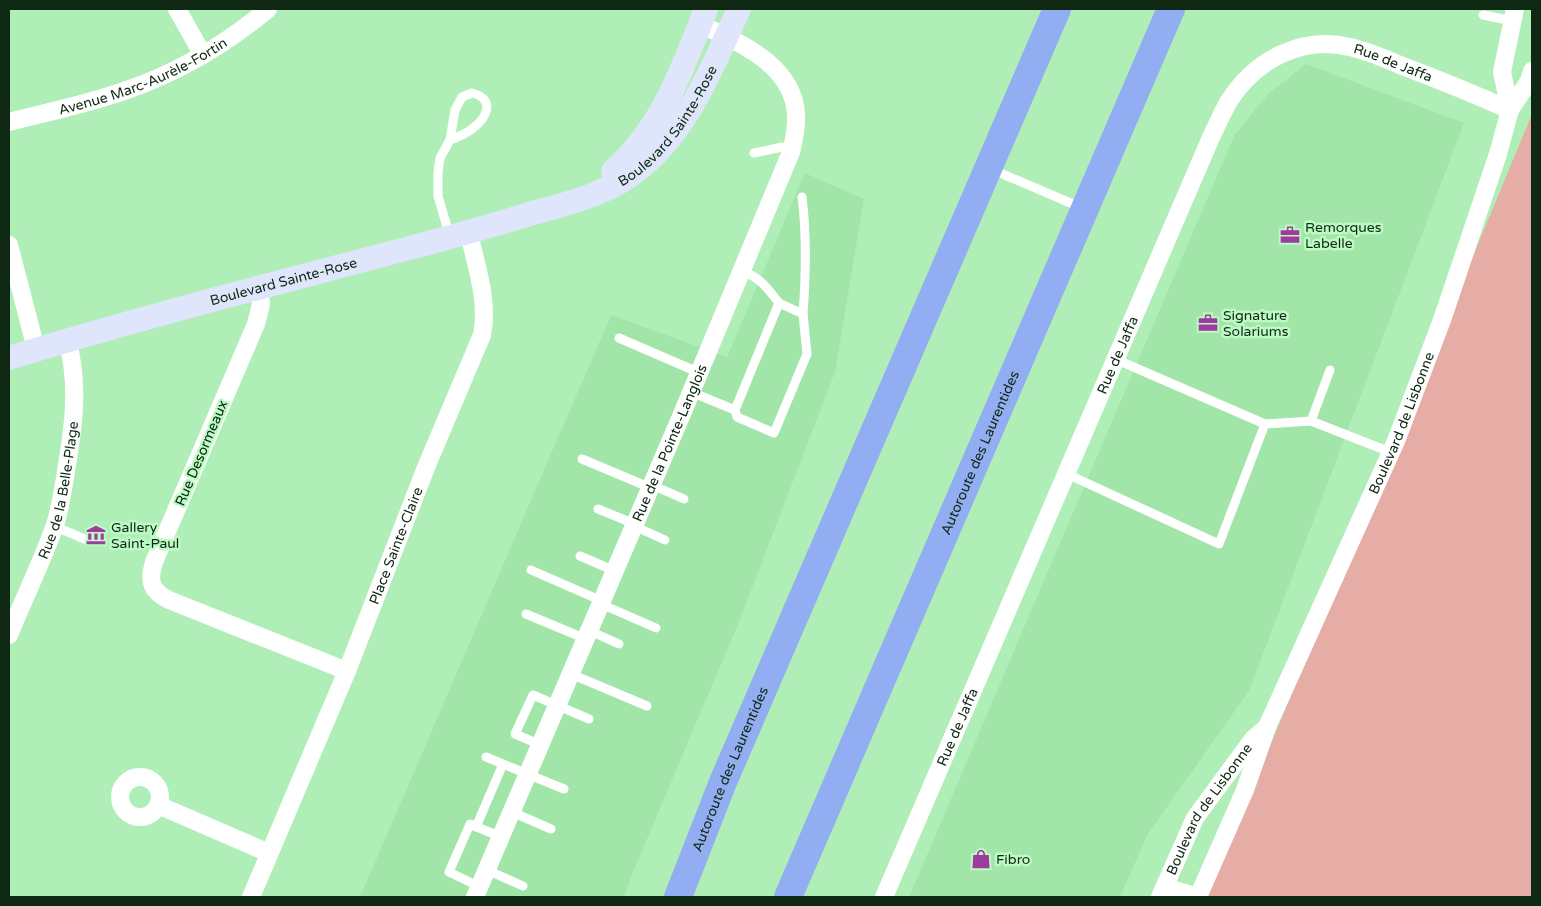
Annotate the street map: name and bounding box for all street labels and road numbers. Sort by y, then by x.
street label: Avenue Marc-Aurèle-Fortin [57,34,230,119]
street label: Rue de Jaffa [1352,40,1435,86]
street label: Boulevard Sainte-Rose [615,63,721,190]
street label: Boulevard Sainte-Rose [208,254,359,309]
street label: Rue de Jaffa [1093,314,1142,397]
street label: Boulevard de Lisbonne [1365,350,1438,497]
street label: Rue de la Pointe-Langlois [629,361,711,524]
street label: Autoroute des Laurentides [937,368,1023,537]
street label: Rue Desormeaux [171,398,231,509]
street label: Rue de la Belle-Plage [35,420,82,562]
street label: Place Sainte-Claire [366,485,427,607]
street label: Autoroute des Laurentides [689,684,772,854]
street label: Rue de Jaffa [933,686,982,769]
street label: Boulevard de Lisbonne [1163,740,1256,878]

